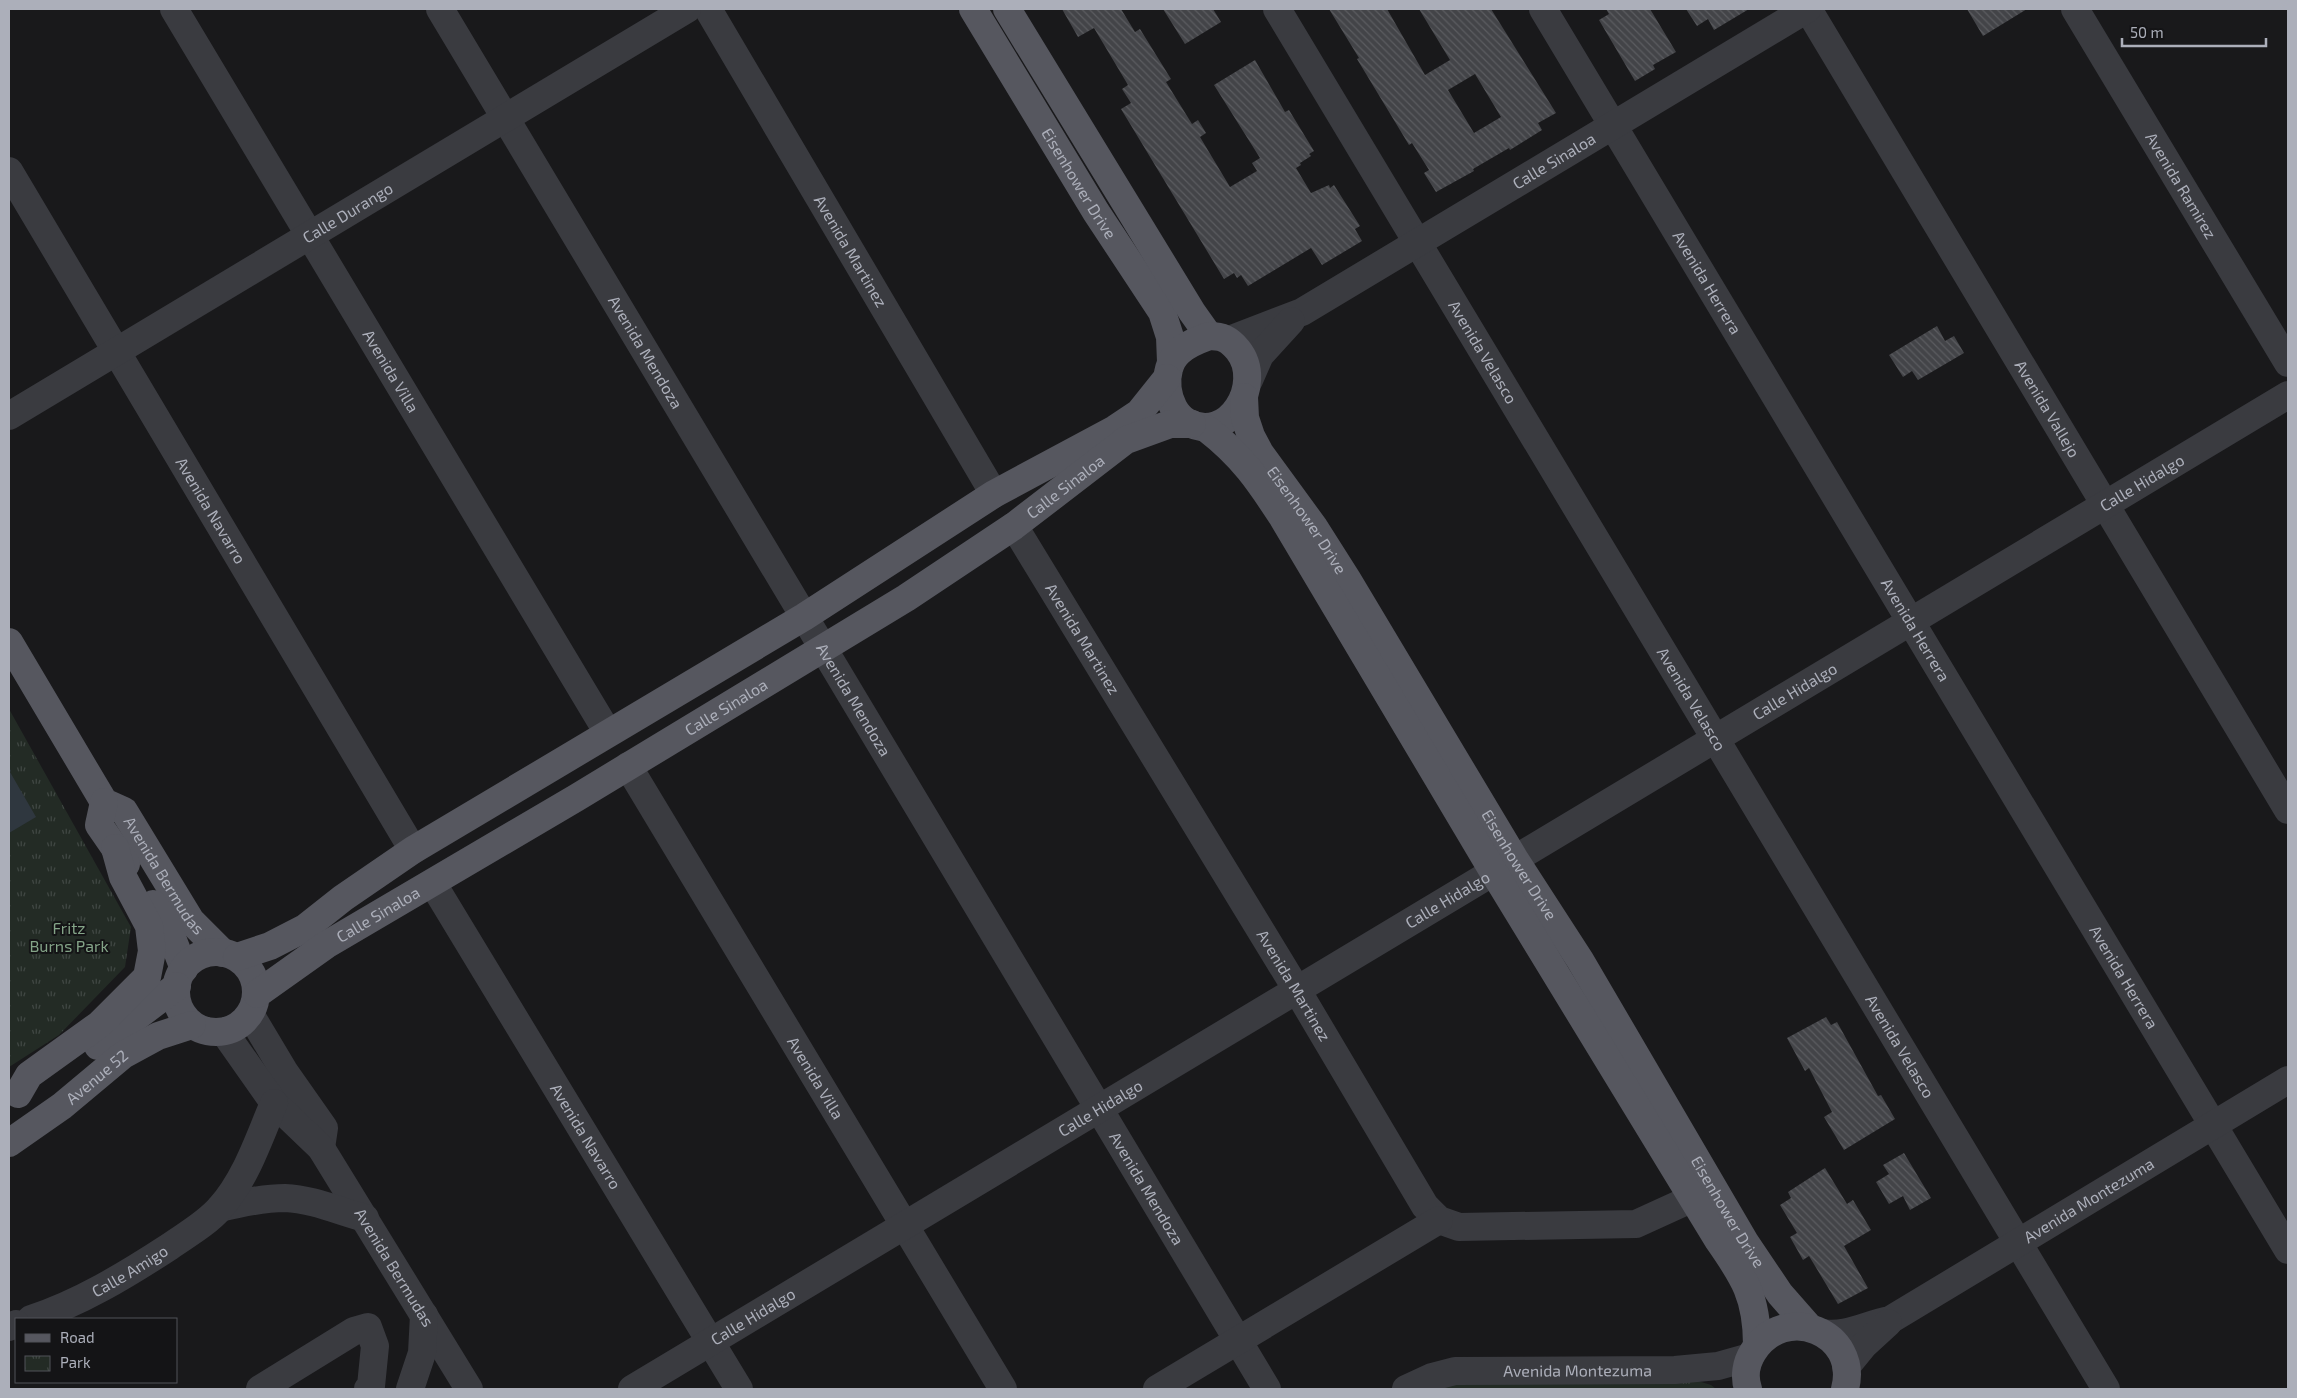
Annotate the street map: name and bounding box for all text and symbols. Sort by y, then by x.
scale bar [2122,15,2266,47]
text: 50 m [2130,23,2164,41]
street label: Eisenhower Drive [1038,124,1121,242]
street label: Calle Sinaloa [1509,128,1599,193]
street label: Avenida Ramirez [2142,128,2221,242]
street label: Calle Durango [299,178,396,247]
street label: Avenida Martinez [811,191,892,310]
street label: Avenida Herrera [1669,227,1746,337]
street label: Avenida Mendoza [605,292,687,412]
street label: Avenida Velasco [1445,296,1522,407]
street label: Avenida Villa [359,326,423,416]
street label: Avenida Vallejo [2011,356,2084,461]
street label: Calle Sinaloa [1022,450,1108,522]
street label: Calle Hidalgo [2096,450,2187,515]
street label: Avenida Navarro [172,454,250,567]
street label: Eisenhower Drive [1264,462,1351,577]
street label: Avenida Herrera [1878,574,1954,685]
street label: Avenida Martinez [1042,579,1124,698]
street label: Avenida Mendoza [813,639,895,759]
street label: Avenida Velasco [1654,644,1730,754]
street label: Calle Hidalgo [1749,658,1840,723]
street label: Calle Sinaloa [681,674,771,739]
street label: Eisenhower Drive [1478,806,1561,923]
street label: Avenida Bermudas [121,813,209,938]
street label: Calle Hidalgo [1402,867,1493,932]
street label: Calle Sinaloa [333,882,423,946]
park label: Fritz Burns Park [29,918,109,955]
street label: Avenida Herrera [2086,922,2163,1032]
street label: Avenida Martinez [1253,926,1335,1044]
street label: Avenida Velasco [1862,991,1939,1101]
street label: Avenida Villa [784,1033,848,1122]
street label: Avenue 52 [62,1045,131,1108]
street label: Calle Hidalgo [1054,1075,1145,1140]
street label: Avenida Navarro [547,1080,626,1192]
street label: Avenida Mendoza [1106,1128,1188,1248]
street label: Eisenhower Drive [1688,1152,1769,1271]
street label: Avenida Montezuma [2020,1153,2157,1246]
street label: Avenida Bermudas [351,1204,438,1330]
street label: Calle Amigo [88,1240,171,1300]
street label: Calle Hidalgo [707,1283,798,1349]
legend [15,1318,178,1383]
text: Road [60,1328,95,1346]
text: Park [60,1353,91,1371]
street label: Avenida Montezuma [1503,1360,1652,1380]

